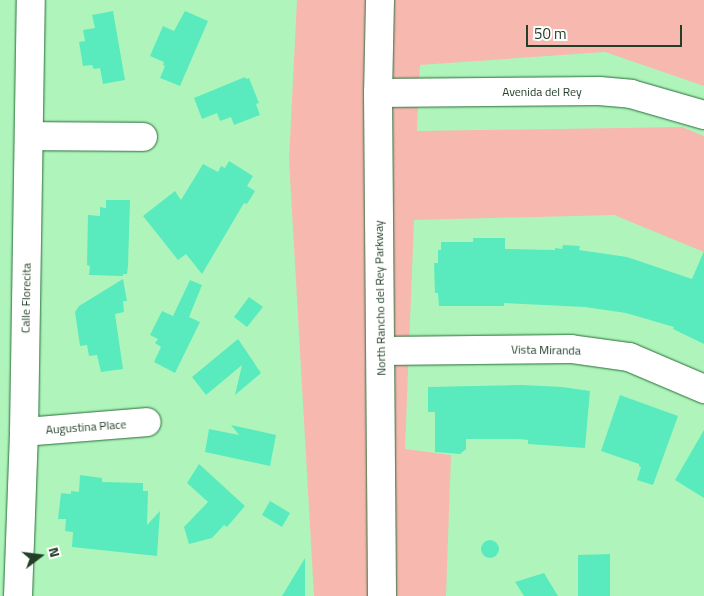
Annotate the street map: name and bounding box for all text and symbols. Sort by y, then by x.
scale bar [529,15,685,47]
text: 50 m [534,22,567,45]
street label: Avenida del Rey [502,85,582,99]
street label: North Rancho del Rey Parkway [371,220,389,376]
street label: Calle Florecita [18,263,34,333]
street label: Vista Miranda [511,342,581,358]
street label: Augustina Place [45,417,127,437]
north arrow [15,531,65,581]
text: N [44,545,66,559]

